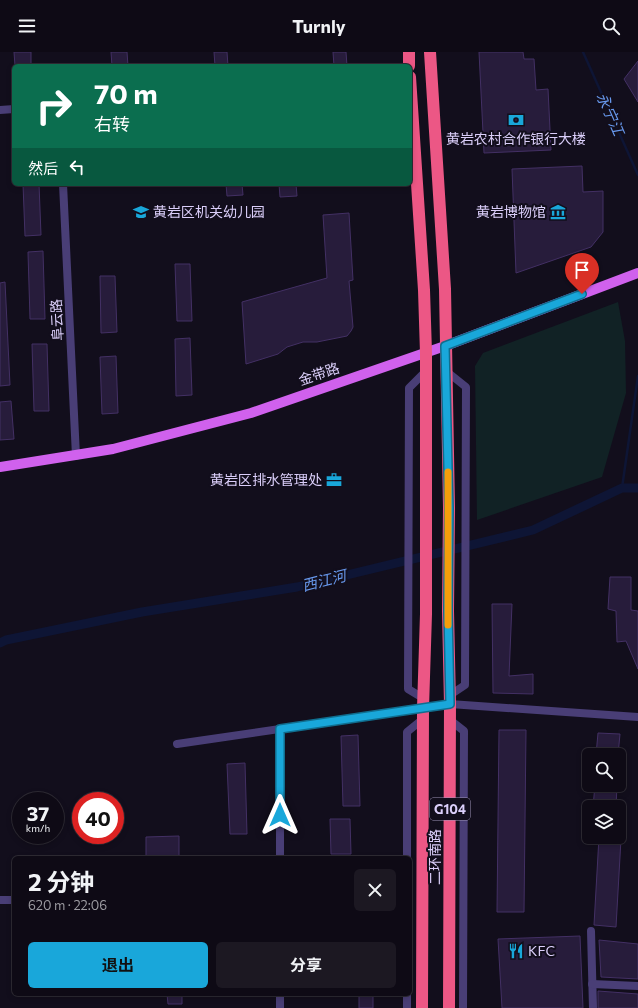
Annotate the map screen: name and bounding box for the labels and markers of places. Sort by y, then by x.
bank icon: 黄岩农村合作银行大楼 [507,111,525,129]
place label: 黄岩农村合作银行大楼 [446,130,586,147]
school or university icon: 黄岩区机关幼儿园 [132,203,150,221]
place label: 黄岩区机关幼儿园 [153,203,265,220]
place label: 黄岩博物馆 [476,203,546,220]
museum icon: 黄岩博物馆 [549,203,567,221]
pin [565,253,599,294]
place label: 黄岩区排水管理处 [210,471,322,488]
office icon: 黄岩区排水管理处 [325,471,343,489]
restaurant icon: KFC [507,942,525,960]
place label: KFC [528,942,555,959]

